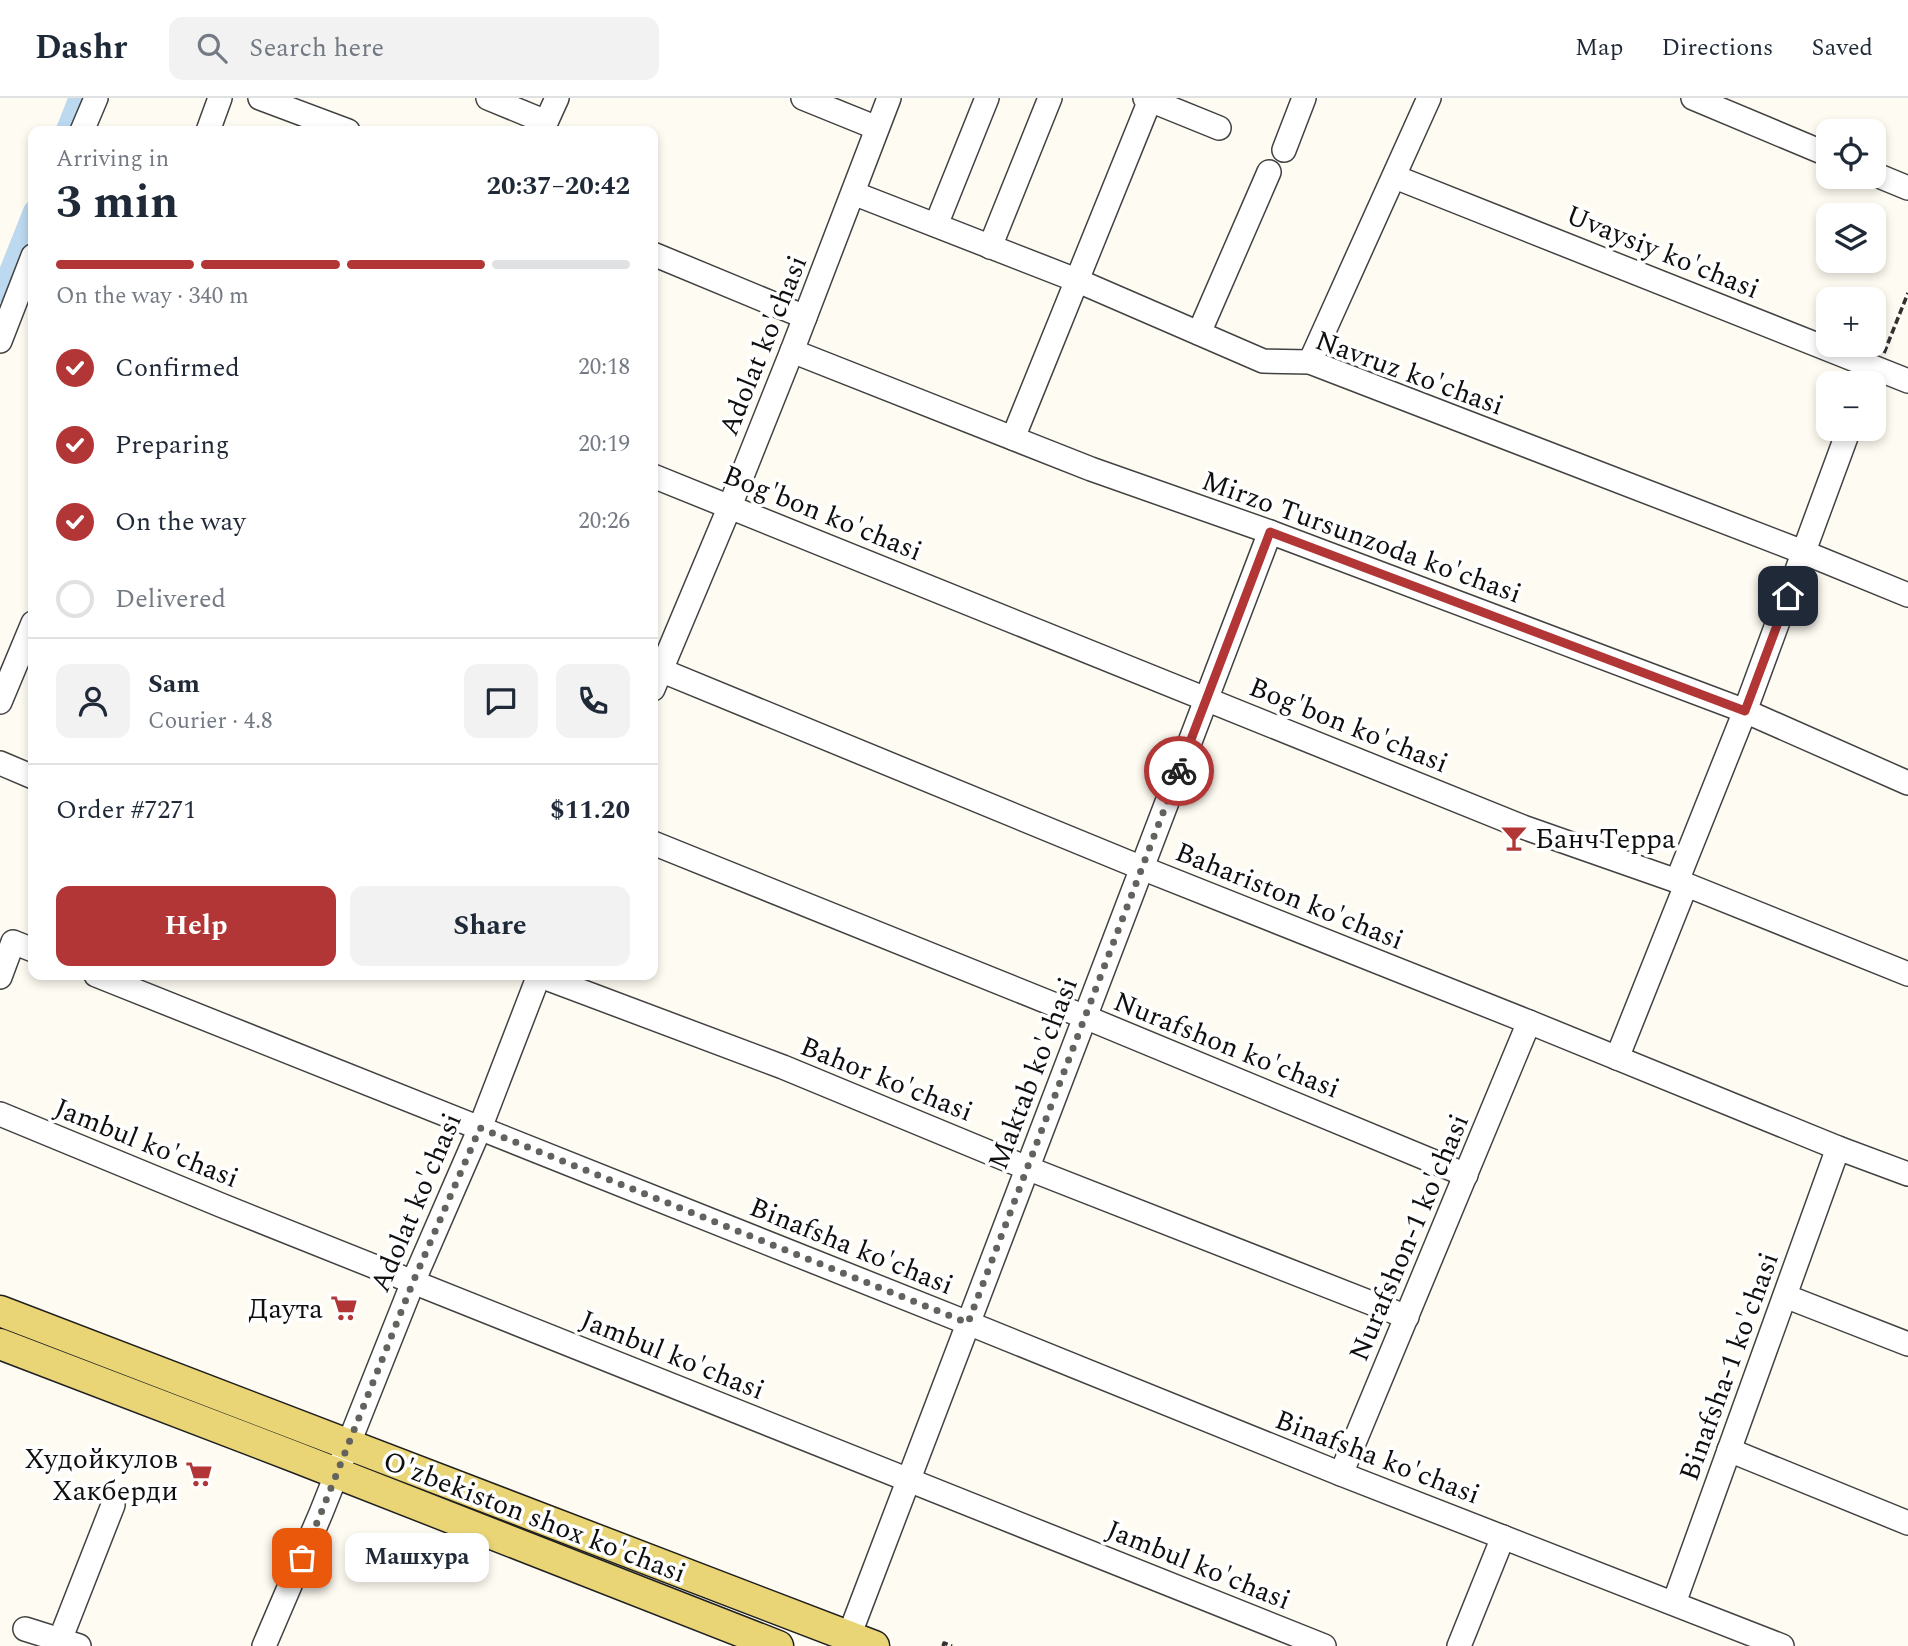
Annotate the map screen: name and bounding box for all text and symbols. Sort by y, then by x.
search box [169,17,659,80]
text: Dashr [35,23,127,73]
text: Search here [249,28,384,68]
icon: search [193,29,231,67]
text: Map [1575,30,1623,66]
text: Directions [1661,30,1773,66]
text: Saved [1811,30,1873,66]
map controls [1816,119,1886,441]
button: locate [1816,119,1886,189]
text: Arriving in [56,142,169,177]
text: 20:37–20:42 [486,166,630,206]
text: 3 min [56,168,178,238]
street label: Uvaysiy ko'chasi [1559,194,1766,311]
button: layers [1816,203,1886,273]
street label: Adolat ko'chasi [708,249,819,442]
text: On the way · 340 m [56,279,249,314]
button: + [1816,287,1886,357]
street label: Navruz ko'chasi [1309,319,1510,427]
text: Confirmed [115,348,240,388]
icon: check [56,349,94,387]
text: 20:18 [578,350,630,385]
button: − [1816,371,1886,441]
text: Preparing [115,425,229,465]
icon: check [56,426,94,464]
text: 20:19 [578,427,630,462]
street label: Bog'bon ko'chasi [716,454,929,573]
street label: Mirzo Tursunzoda ko'chasi [1196,459,1527,615]
text: On the way [115,502,246,542]
icon: check [56,503,94,541]
text: 20:26 [578,504,630,539]
pin [1758,566,1818,626]
icon: home [1769,577,1807,615]
text: Delivered [115,579,226,619]
button: person [56,664,130,738]
text: Sam [148,664,200,704]
button: chat [464,664,538,738]
button: phone [556,664,630,738]
street label: Bog'bon ko'chasi [1242,666,1455,785]
text: Courier · 4.8 [148,704,273,739]
courier [1144,736,1214,806]
icon: bike [1160,752,1198,790]
text: Order #7271 [56,790,196,830]
text: $11.20 [550,790,630,830]
place label: БанчТерра [1535,818,1676,861]
bar icon: БанчТерра [1499,823,1529,853]
street label: Bahariston ko'chasi [1169,831,1410,962]
button: Help [56,886,336,966]
button: Share [350,886,630,966]
street label: Maktab ko'chasi [977,971,1090,1176]
street label: Nurafshon ko'chasi [1107,980,1346,1110]
street label: Bahor ko'chasi [794,1025,979,1134]
street label: Jambul ko'chasi [48,1087,245,1200]
street label: Adolat ko'chasi [359,1106,474,1299]
street label: Nurafshon-1 ko'chasi [1338,1107,1481,1368]
street label: Binafsha ko'chasi [743,1186,960,1307]
street label: Binafsha-1 ko'chasi [1668,1246,1791,1487]
place label: Даута [248,1288,323,1331]
supermarket icon: Даута [329,1293,359,1323]
street label: Jambul ko'chasi [574,1299,771,1412]
street label: Binafsha ko'chasi [1269,1399,1486,1516]
place label: Худойкулов Хакберди [24,1438,178,1513]
street label: O'zbekiston shox ko'chasi [377,1440,692,1595]
supermarket icon: Худойкулов Хакберди [184,1459,214,1489]
street label: Jambul ko'chasi [1100,1509,1297,1622]
pin [272,1528,332,1588]
callout: Машхура [344,1534,488,1582]
icon: bag [283,1539,321,1577]
text: Машхура [365,1540,469,1575]

